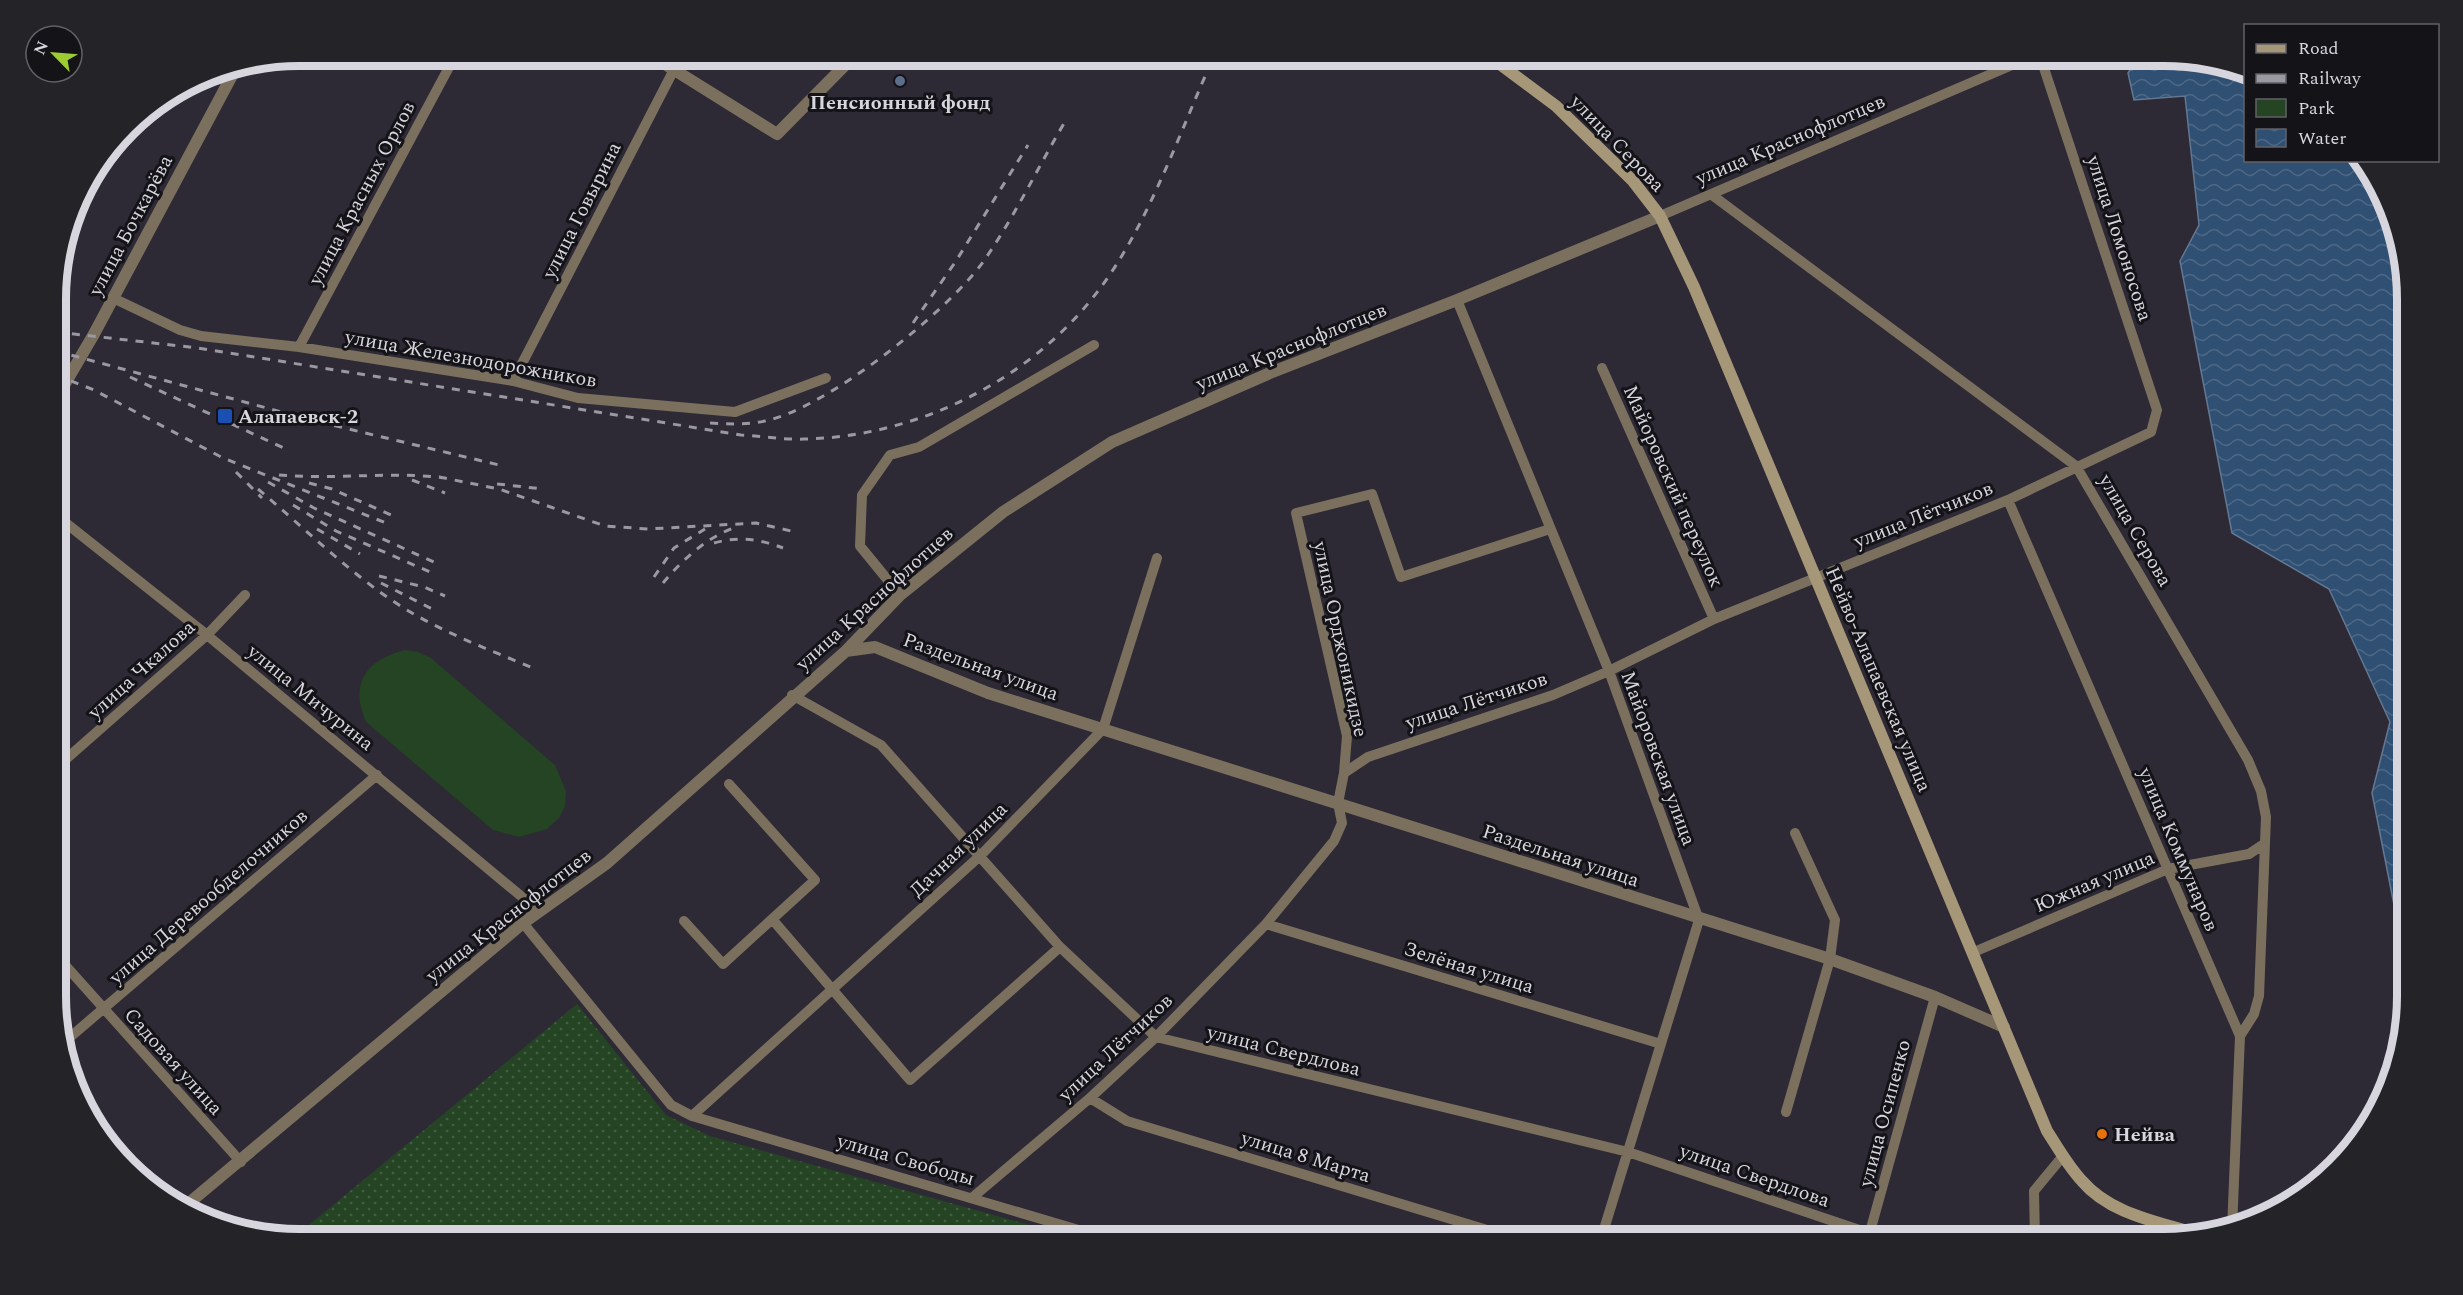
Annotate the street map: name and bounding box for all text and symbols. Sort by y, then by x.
north arrow [24,24,84,84]
legend [2244,24,2439,162]
text: Road [2298,35,2339,62]
text: N [28,37,55,59]
text: Railway [2298,65,2362,92]
marker: Пенсионный фонд [893,74,907,88]
street label: улица Краснофлотцев [1690,86,1890,194]
street label: улица Серова [1562,87,1672,199]
place label: Пенсионный фонд [810,88,990,118]
text: Park [2298,95,2335,122]
street label: улица Красных Орлов [300,96,423,292]
text: Water [2298,125,2346,152]
street label: улица Говырина [534,137,629,285]
street label: улица Бочкарёва [81,149,181,302]
street label: улица Ломоносова [2078,151,2160,325]
street label: улица Краснофлотцев [1191,295,1391,399]
street label: улица Железнодорожников [342,322,599,396]
street label: Майоровский переулок [1615,380,1731,592]
place label: Алапаевск-2 [238,402,358,432]
marker: Алапаевск-2 [216,407,234,425]
street label: улица Серова [2090,468,2180,593]
street label: улица Лётчиков [1849,473,1997,557]
street label: улица Краснофлотцев [788,520,960,679]
street label: улица Орджоникидзе [1304,538,1375,740]
street label: Нейво-Алапаевская улица [1817,562,1939,797]
street label: улица Чкалова [80,613,202,727]
street label: Раздельная улица [899,625,1063,709]
street label: улица Мичурина [240,637,380,759]
street label: улица Лётчиков [1401,664,1551,738]
street label: Майоровская улица [1613,667,1704,850]
street label: улица Коммунаров [2130,762,2226,936]
street label: Дачная улица [903,795,1015,904]
street label: улица Деревообделочников [102,802,315,992]
street label: Раздельная улица [1478,816,1643,896]
street label: улица Краснофлотцев [419,841,598,991]
street label: Южная улица [2030,843,2159,921]
street label: Зелёная улица [1400,934,1538,1002]
street label: улица Лётчиков [1051,987,1180,1110]
street label: Садовая улица [117,1001,230,1122]
street label: улица Свердлова [1203,1017,1364,1085]
street label: улица Осипенко [1851,1036,1919,1191]
place label: Нейва [2114,1120,2176,1150]
street label: улица 8 Марта [1236,1123,1374,1191]
street label: улица Свободы [833,1126,978,1194]
marker: Нейва [2095,1127,2109,1141]
street label: улица Свердлова [1675,1136,1834,1216]

